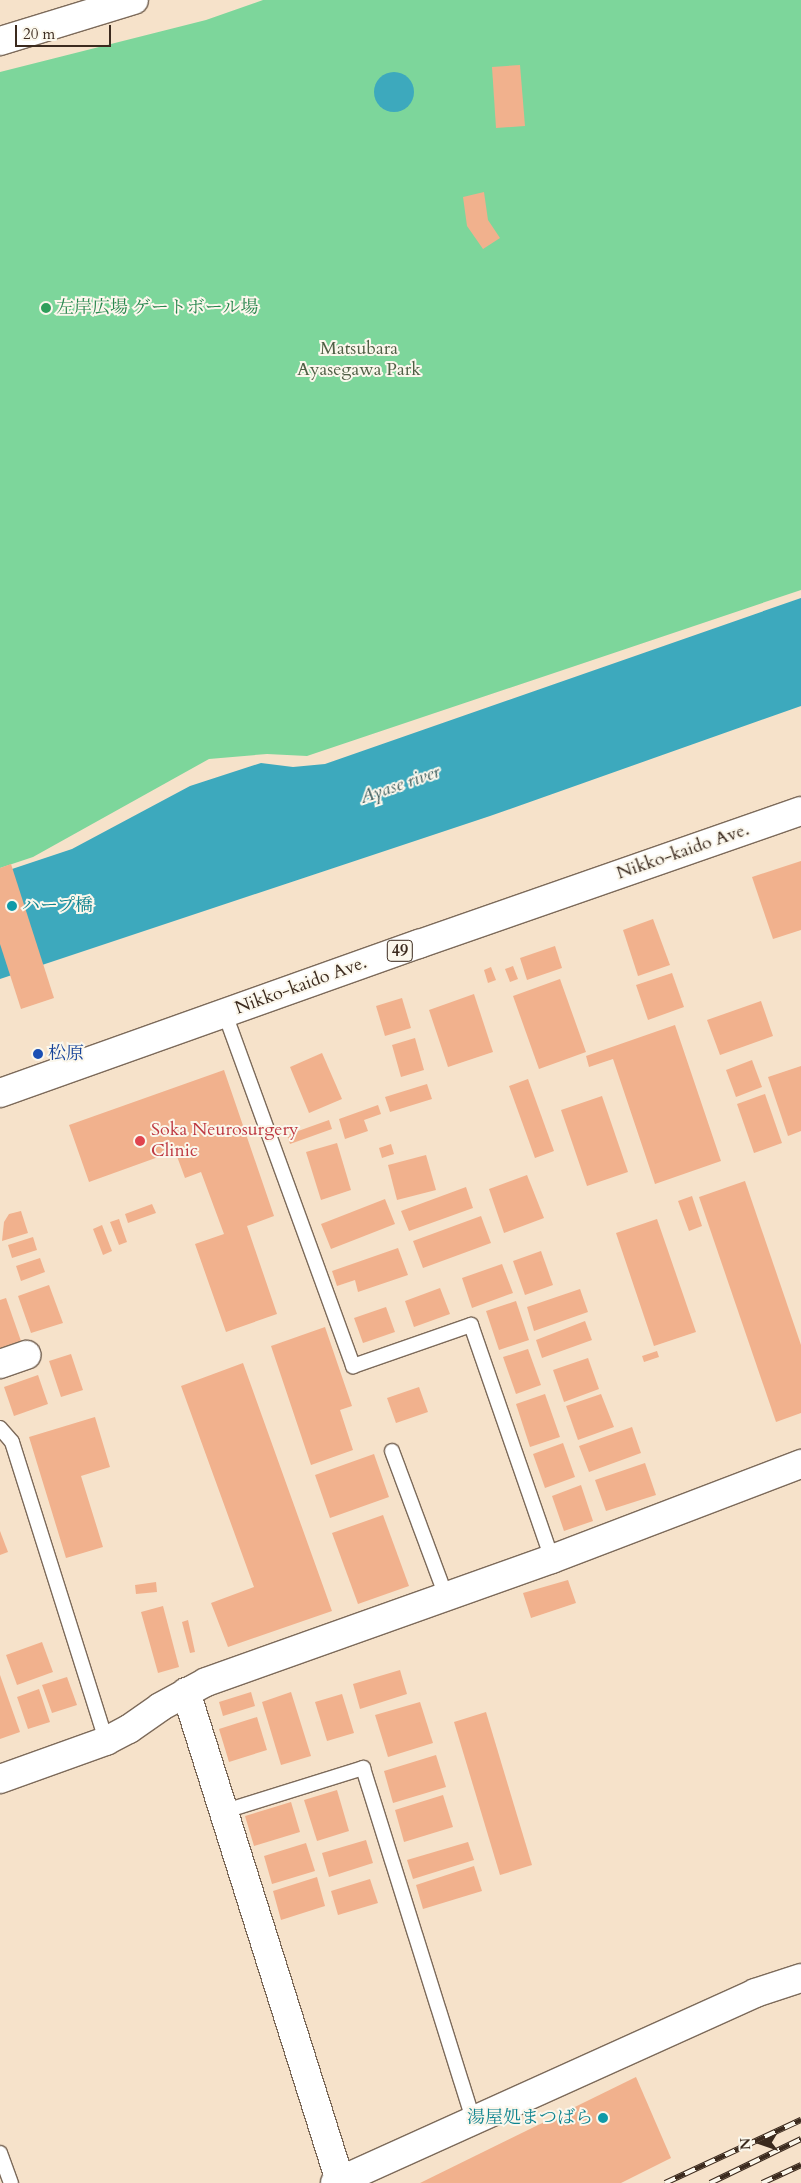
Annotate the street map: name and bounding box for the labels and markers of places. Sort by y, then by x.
place label: 左岸広場 ゲートボール場 [56,297,259,319]
marker: 左岸広場 ゲートボール場 [40,302,52,314]
place label: ハープ橋 [22,895,94,917]
marker: ハープ橋 [6,900,18,912]
place label: 松原 [48,1043,84,1065]
marker: 松原 [32,1048,44,1060]
place label: Soka Neurosurgery Clinic [151,1120,298,1162]
marker: Soka Neurosurgery Clinic [133,1134,147,1148]
place label: 湯屋処まつばら [467,2107,593,2129]
marker: 湯屋処まつばら [597,2112,609,2124]

